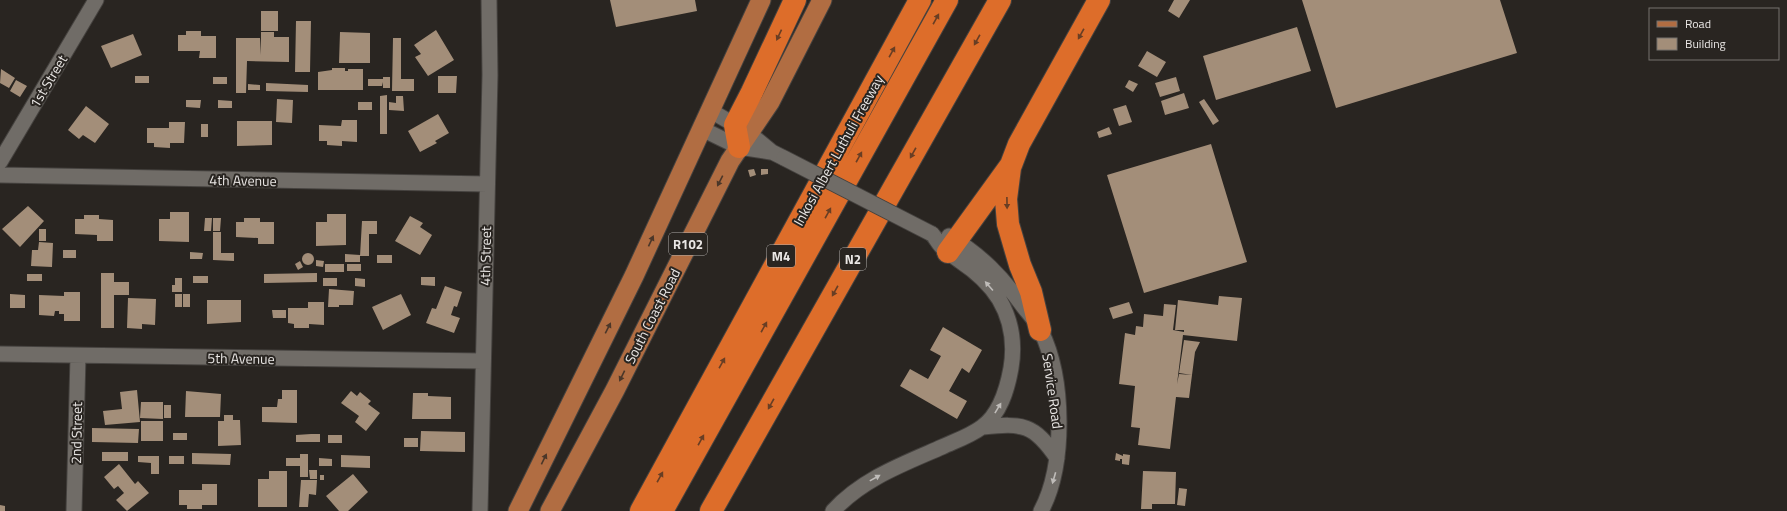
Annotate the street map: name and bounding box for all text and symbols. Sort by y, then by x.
legend [1649,8,1779,60]
one-way arrow [932,14,939,25]
text: Road [1685,14,1711,33]
one-way arrow [1077,28,1084,40]
one-way arrow [776,30,782,41]
one-way arrow [974,34,980,46]
text: Building [1685,34,1726,53]
one-way arrow [889,46,896,58]
street label: 1st Street [24,50,72,111]
street label: Inkosi Albert Luthuli Freeway [788,70,888,229]
one-way arrow [910,147,916,159]
one-way arrow [855,151,862,163]
street label: 4th Avenue [209,169,277,191]
one-way arrow [717,175,723,187]
one-way arrow [1003,197,1010,209]
one-way arrow [824,207,831,219]
street label: 4th Street [474,226,496,286]
road number: R102 [669,233,707,255]
one-way arrow [648,235,654,246]
road number: M4 [767,245,795,267]
road number: N2 [840,248,866,270]
street label: South Coast Road [619,265,685,367]
one-way arrow [984,281,993,291]
one-way arrow [832,285,839,297]
one-way arrow [761,321,768,333]
one-way arrow [605,322,612,333]
street label: 5th Avenue [207,347,275,369]
street label: Service Road [1037,352,1069,430]
one-way arrow [719,357,726,369]
one-way arrow [618,371,625,382]
one-way arrow [768,398,775,410]
street label: 2nd Street [65,402,87,464]
one-way arrow [994,403,1002,413]
one-way arrow [698,434,705,446]
one-way arrow [541,454,547,465]
one-way arrow [656,471,663,483]
one-way arrow [1051,472,1057,484]
one-way arrow [869,475,881,482]

